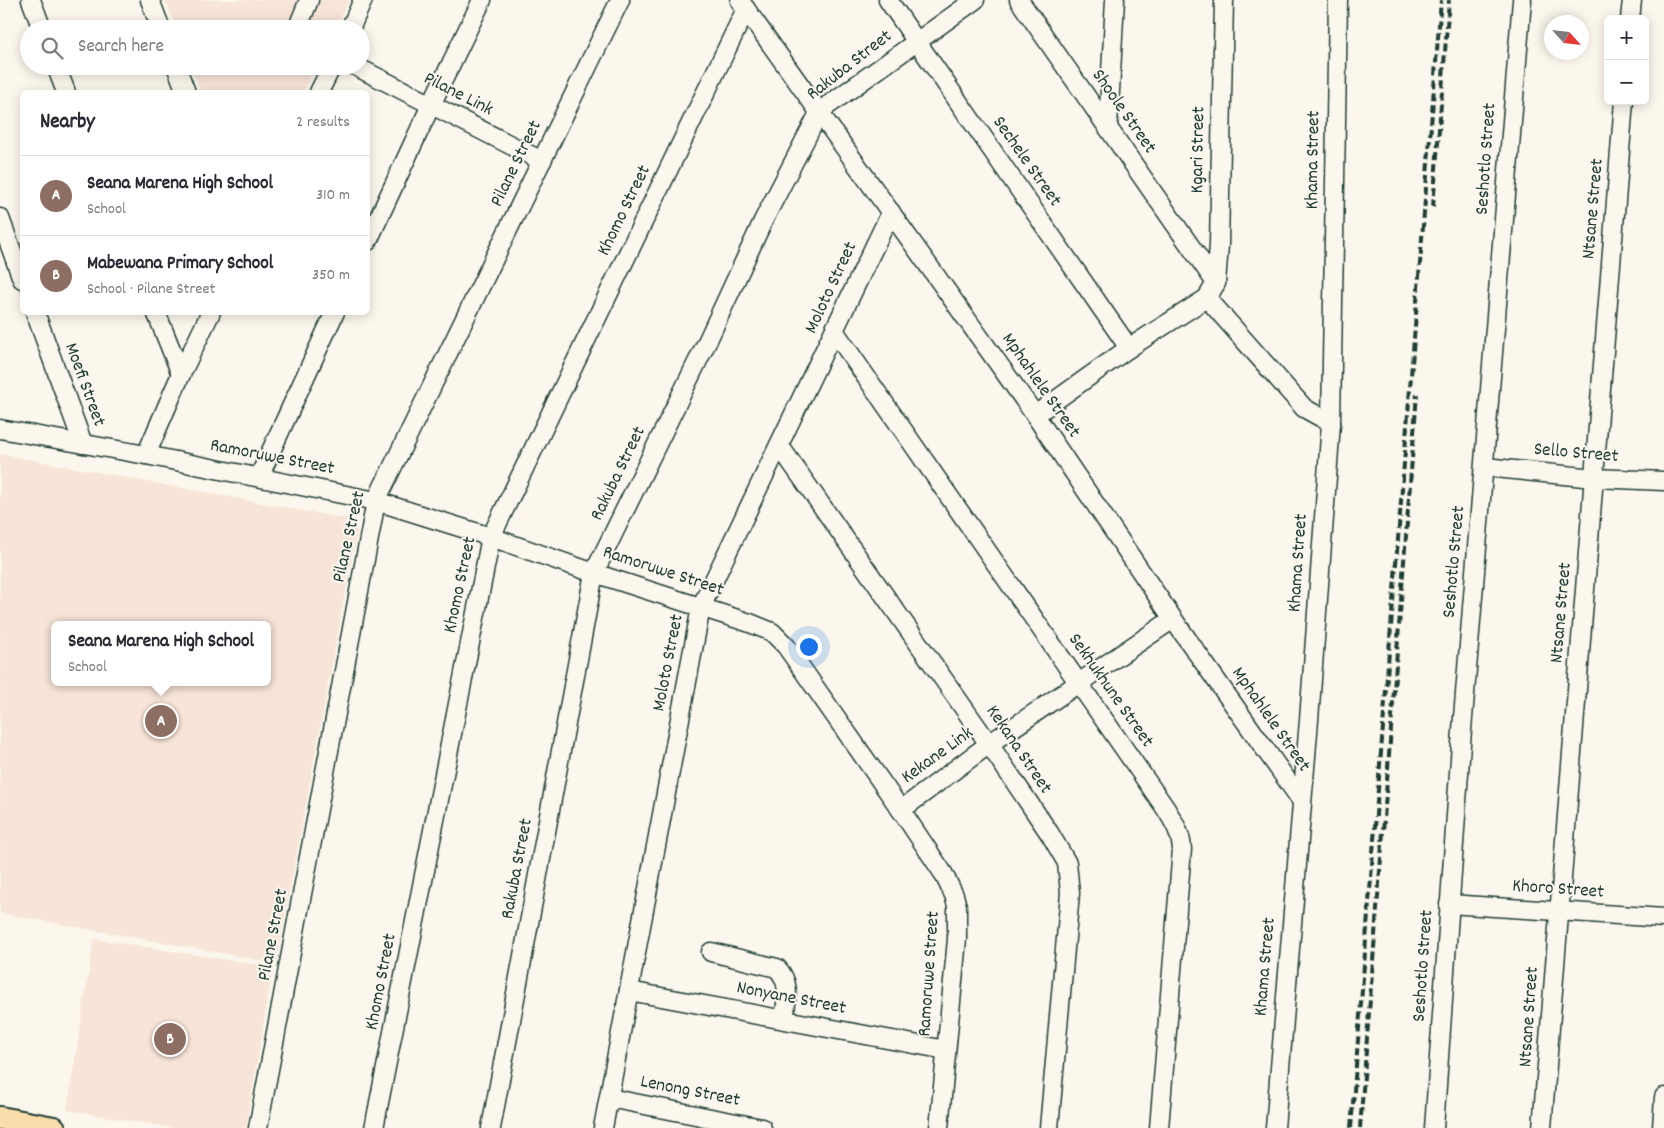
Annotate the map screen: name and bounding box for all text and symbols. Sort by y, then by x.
north arrow [1544,15,1589,60]
map controls [1604,15,1649,105]
button: + [1604,15,1649,60]
search box [20,20,370,75]
street label: Rakuba Street [802,24,898,108]
icon: search [38,34,66,62]
text: Search here [78,34,164,61]
button: − [1604,60,1649,105]
street label: Shoole Street [1084,64,1162,160]
street label: Pilane Link [419,66,498,124]
street label: Seshotlo Street [1470,102,1504,216]
street label: Kgari Street [1185,106,1213,194]
text: Nearby [40,108,95,138]
street label: Khama Street [1300,110,1328,210]
text: 2 results [296,111,350,134]
street label: Sechele Street [985,111,1067,213]
street label: Pilane Street [484,116,550,212]
street label: Ntsane Street [1576,158,1612,260]
street label: Khomo Street [591,161,659,261]
text: Seana Marena High School [87,171,273,198]
text: A [52,184,60,207]
text: 310 m [316,184,350,207]
text: School [87,198,126,221]
street label: Moloto Street [799,238,865,338]
text: Mabewana Primary School [87,251,273,278]
text: B [52,264,60,287]
text: 350 m [312,264,350,287]
text: School · Pilane Street [87,278,215,301]
street label: Mphahlele Street [994,328,1086,444]
street label: Moefi Street [56,339,112,431]
street label: Rakuba Street [585,422,653,526]
street label: Ramoruwe Street [208,433,336,483]
street label: Sello Street [1533,437,1619,471]
street label: Pilane Street [326,489,374,585]
street label: Seshotlo Street [1437,505,1473,619]
street label: Khama Street [1282,513,1316,613]
street label: Khomo Street [438,534,484,636]
street label: Ramoruwe Street [599,540,727,604]
street label: Ntsane Street [1544,562,1580,664]
street label: Moloto Street [646,612,692,714]
popup [51,621,271,686]
street label: Sekhukhune Street [1061,628,1159,754]
text: Seana Marena High School [68,629,254,656]
your location [796,634,822,660]
text: School [68,656,107,679]
street label: Mphahlele Street [1224,662,1316,778]
street label: Kekana Street [978,700,1058,800]
pin: A [145,702,177,740]
street label: Kekane Link [896,721,980,791]
street label: Rakuba Street [495,816,541,922]
street label: Khoro Street [1511,873,1605,907]
street label: Pilane Street [252,887,296,983]
street label: Seshotlo Street [1407,909,1441,1023]
street label: Ramoruwe Street [912,910,948,1038]
street label: Khama Street [1248,917,1284,1017]
street label: Khomo Street [359,931,405,1033]
street label: Ntsane Street [1513,966,1547,1068]
street label: Nonyane Street [734,975,848,1023]
pin: B [154,1020,186,1058]
street label: Lenong Street [638,1069,742,1115]

